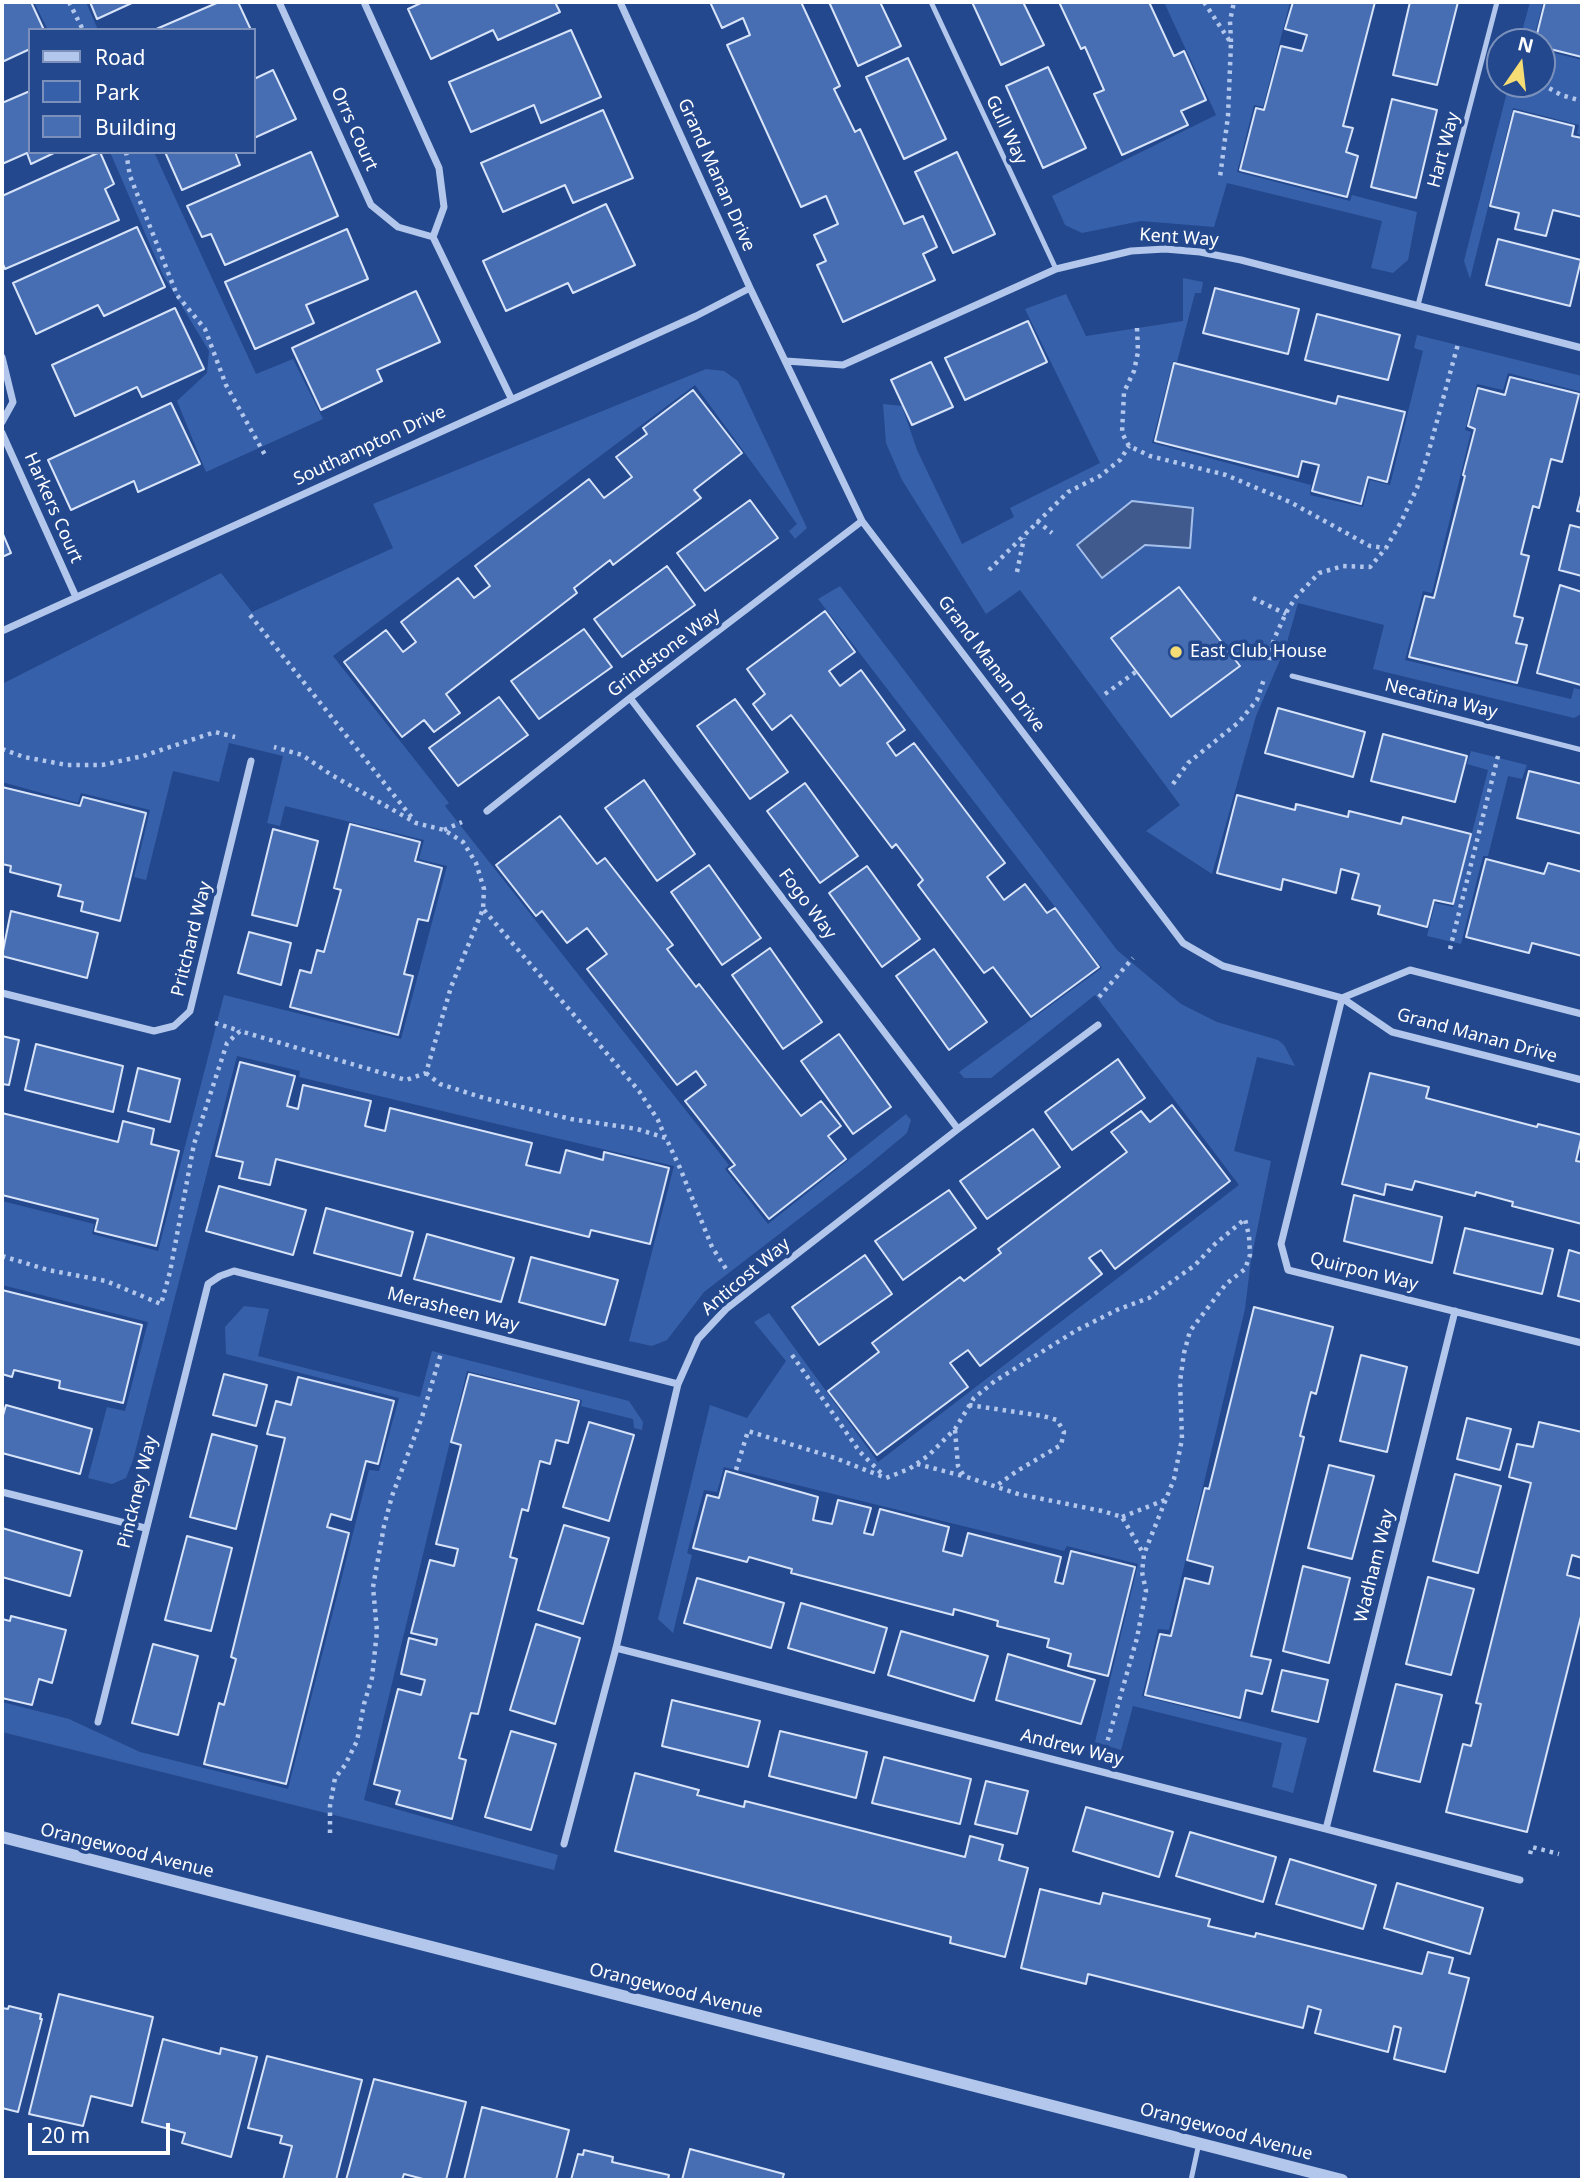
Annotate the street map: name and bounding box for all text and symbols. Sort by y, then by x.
legend [28,28,256,154]
north arrow [1486,28,1556,98]
text: N [1515,30,1536,59]
text: Road [95,43,145,71]
text: Park [95,78,139,106]
street label: Orrs Court [326,84,382,174]
street label: Gull Way [981,92,1031,168]
street label: Grand Manan Drive [673,95,759,255]
street label: Hart Way [1424,110,1464,190]
text: Building [95,113,177,141]
street label: Kent Way [1139,224,1219,252]
street label: Southampton Drive [291,401,449,491]
street label: Harkers Court [19,449,87,567]
street label: Grand Manan Drive [933,592,1049,736]
street label: Grindstone Way [604,604,724,702]
place label: East Club House [1190,641,1327,663]
marker: East Club House [1168,644,1184,660]
street label: Necatina Way [1382,675,1500,723]
street label: Fogo Way [774,865,840,943]
street label: Pritchard Way [167,879,217,999]
street label: Grand Manan Drive [1394,1004,1560,1068]
street label: Anticost Way [697,1234,795,1320]
street label: Quirpon Way [1308,1248,1420,1296]
street label: Merasheen Way [385,1283,521,1337]
street label: Pinckney Way [114,1433,162,1551]
street label: Wadham Way [1350,1507,1400,1625]
street label: Andrew Way [1018,1725,1126,1771]
street label: Orangewood Avenue [38,1819,216,1883]
street label: Orangewood Avenue [587,1959,765,2023]
street label: Orangewood Avenue [1137,2099,1315,2165]
scale bar [32,2108,173,2152]
text: 20 m [41,2121,90,2149]

